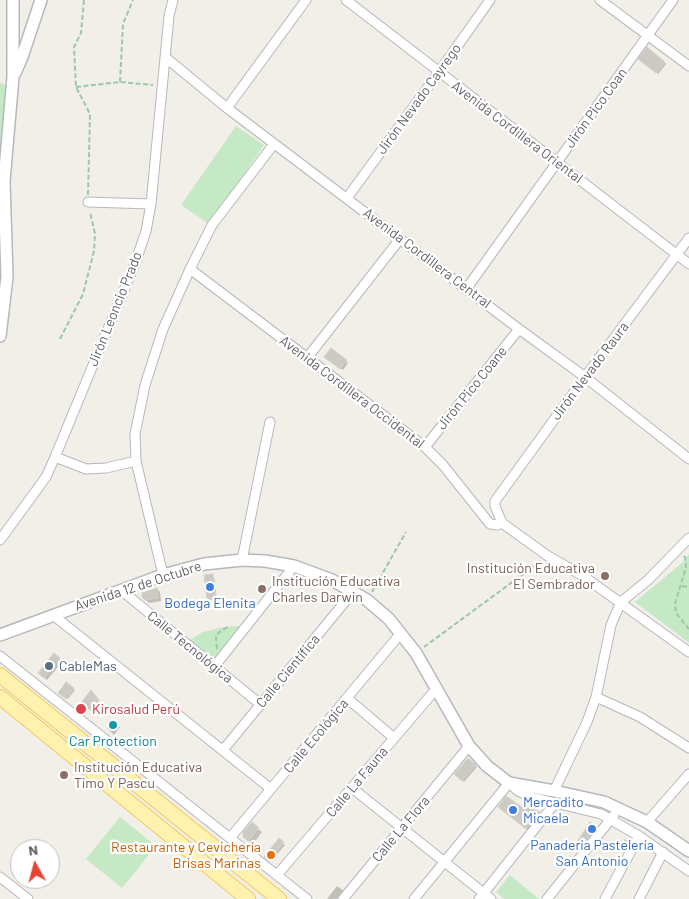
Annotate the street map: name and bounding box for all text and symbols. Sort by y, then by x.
street label: Jirón Nevado Cayrego [373,40,465,158]
street label: Jirón Pico Coan [561,65,631,151]
street label: Avenida Cordillera Oriental [448,77,586,187]
street label: Avenida Cordillera Central [360,204,494,312]
street label: Jirón Leoncio Prado [84,249,146,369]
street label: Jirón Nevado Raura [548,319,632,423]
street label: Avenida Cordillera Occidental [276,332,428,452]
street label: Jirón Pico Coane [433,343,511,433]
street label: Avenida 12 de Octubre [72,558,204,614]
place label: Institución Educativa El Sembrador [467,560,595,592]
marker: Institución Educativa El Sembrador [599,570,611,582]
place label: Institución Educativa Charles Darwin [272,573,400,606]
marker: Bodega Elenita [204,581,216,593]
marker: Institución Educativa Charles Darwin [256,583,268,595]
place label: Bodega Elenita [164,595,256,611]
street label: Calle Tecnológica [144,607,236,687]
street label: Calle Científica [253,631,323,711]
place label: CableMas [59,658,117,674]
marker: CableMas [43,660,55,672]
street label: Calle Ecológica [280,695,352,777]
place label: Kirosalud Perú [92,701,180,717]
marker: Kirosalud Perú [74,702,88,716]
marker: Car Protection [107,719,119,731]
place label: Car Protection [69,733,157,749]
street label: Calle La Fauna [323,743,391,821]
place label: Institución Educativa Timo Y Pascu [74,759,202,792]
marker: Institución Educativa Timo Y Pascu [58,769,70,781]
street label: Calle La Flora [368,793,434,865]
place label: Mercadito Micaela [523,794,584,826]
marker: Mercadito Micaela [507,804,519,816]
marker: Panadería Pastelería San Antonio [586,823,598,835]
place label: Panadería Pastelería San Antonio [530,837,654,870]
north arrow [10,839,60,889]
place label: Restaurante y Cevichería Brisas Marinas [111,839,261,872]
text: N [28,841,39,859]
marker: Restaurante y Cevichería Brisas Marinas [265,849,277,861]

